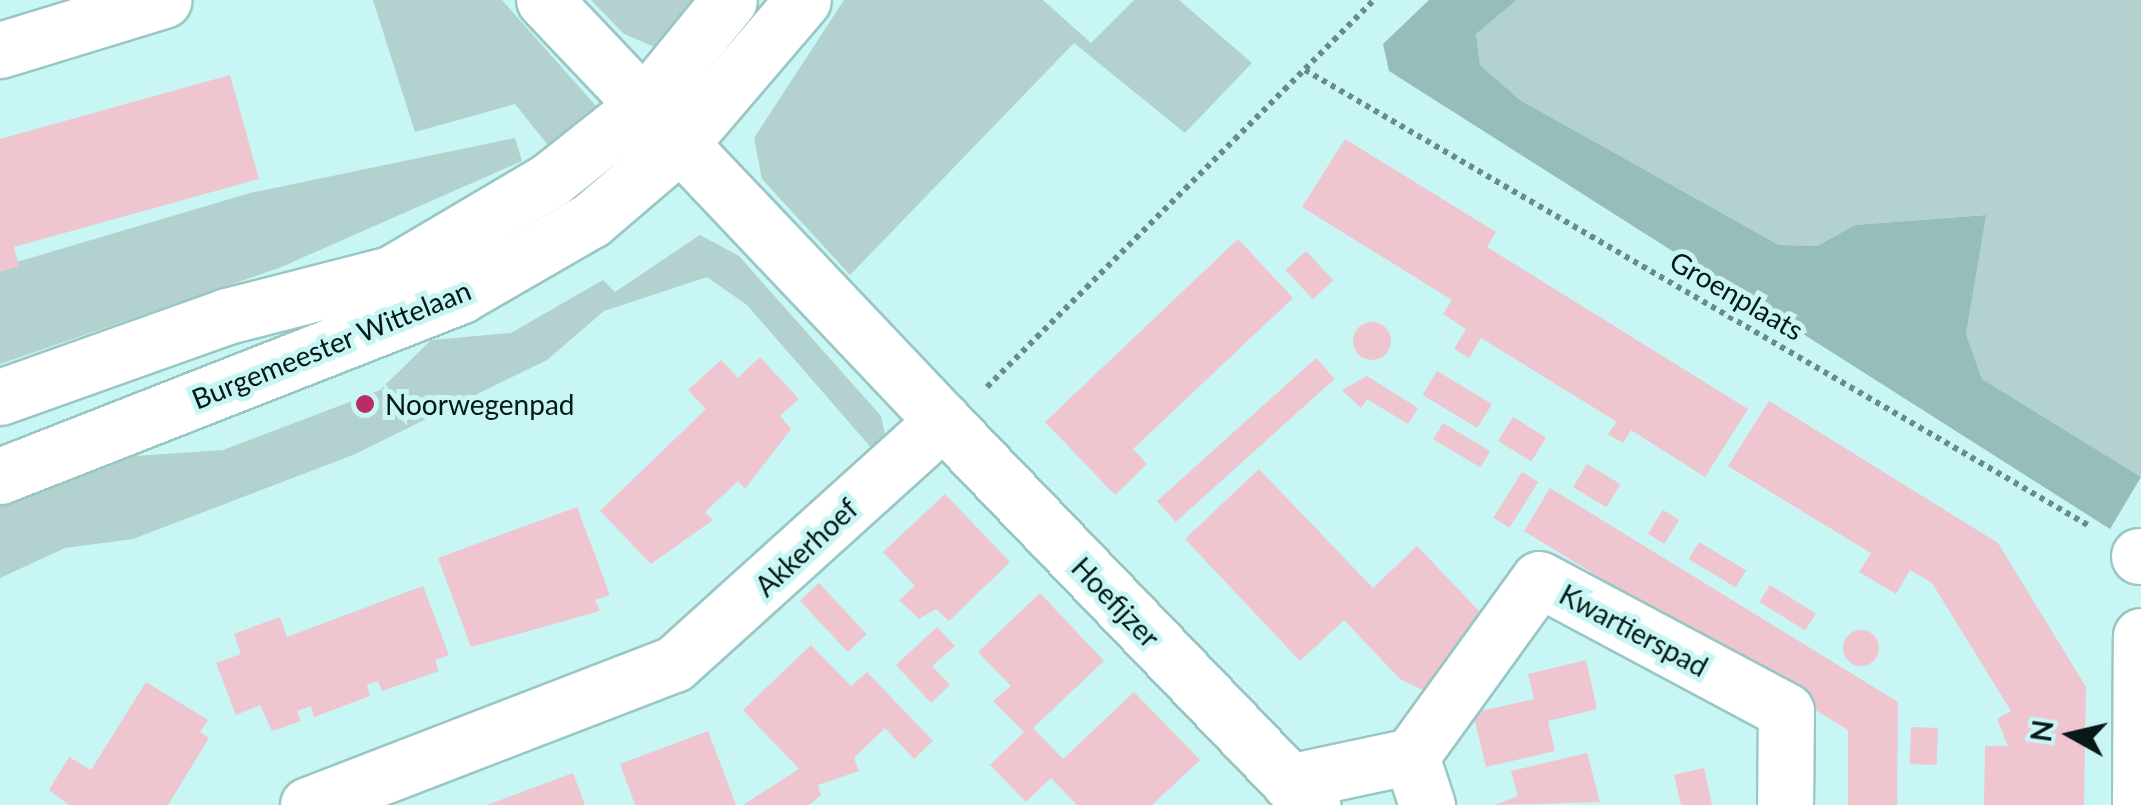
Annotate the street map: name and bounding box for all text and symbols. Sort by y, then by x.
street label: Groenplaats [1664,243,1810,347]
street label: Burgemeester Wittelaan [186,272,476,416]
place label: Noorwegenpad [385,387,575,421]
marker: Noorwegenpad [354,393,376,415]
street label: Akkerhoef [748,491,864,603]
street label: Hoefijzer [1065,550,1167,654]
street label: Kwartierspad [1554,577,1714,683]
north arrow [2021,685,2121,785]
text: N [2023,718,2060,744]

